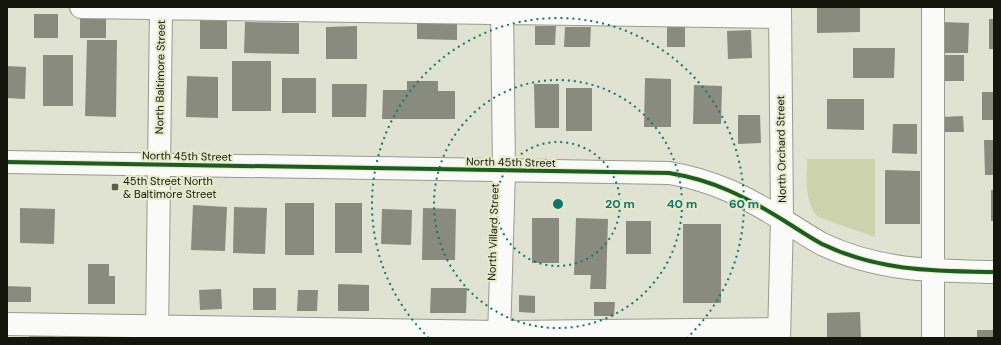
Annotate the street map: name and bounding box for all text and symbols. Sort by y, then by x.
street label: North Baltimore Street [152,20,168,134]
street label: North Orchard Street [773,95,789,203]
street label: North 45th Street [142,148,232,164]
street label: North 45th Street [466,154,556,170]
place label: 45th Street North & Baltimore Street [123,174,217,201]
marker: 45th Street North & Baltimore Street [110,182,120,192]
street label: North Villard Street [484,183,502,281]
text: 20 m [605,196,635,212]
text: 40 m [667,196,697,212]
text: 60 m [729,196,759,212]
centre of rings [551,197,565,211]

